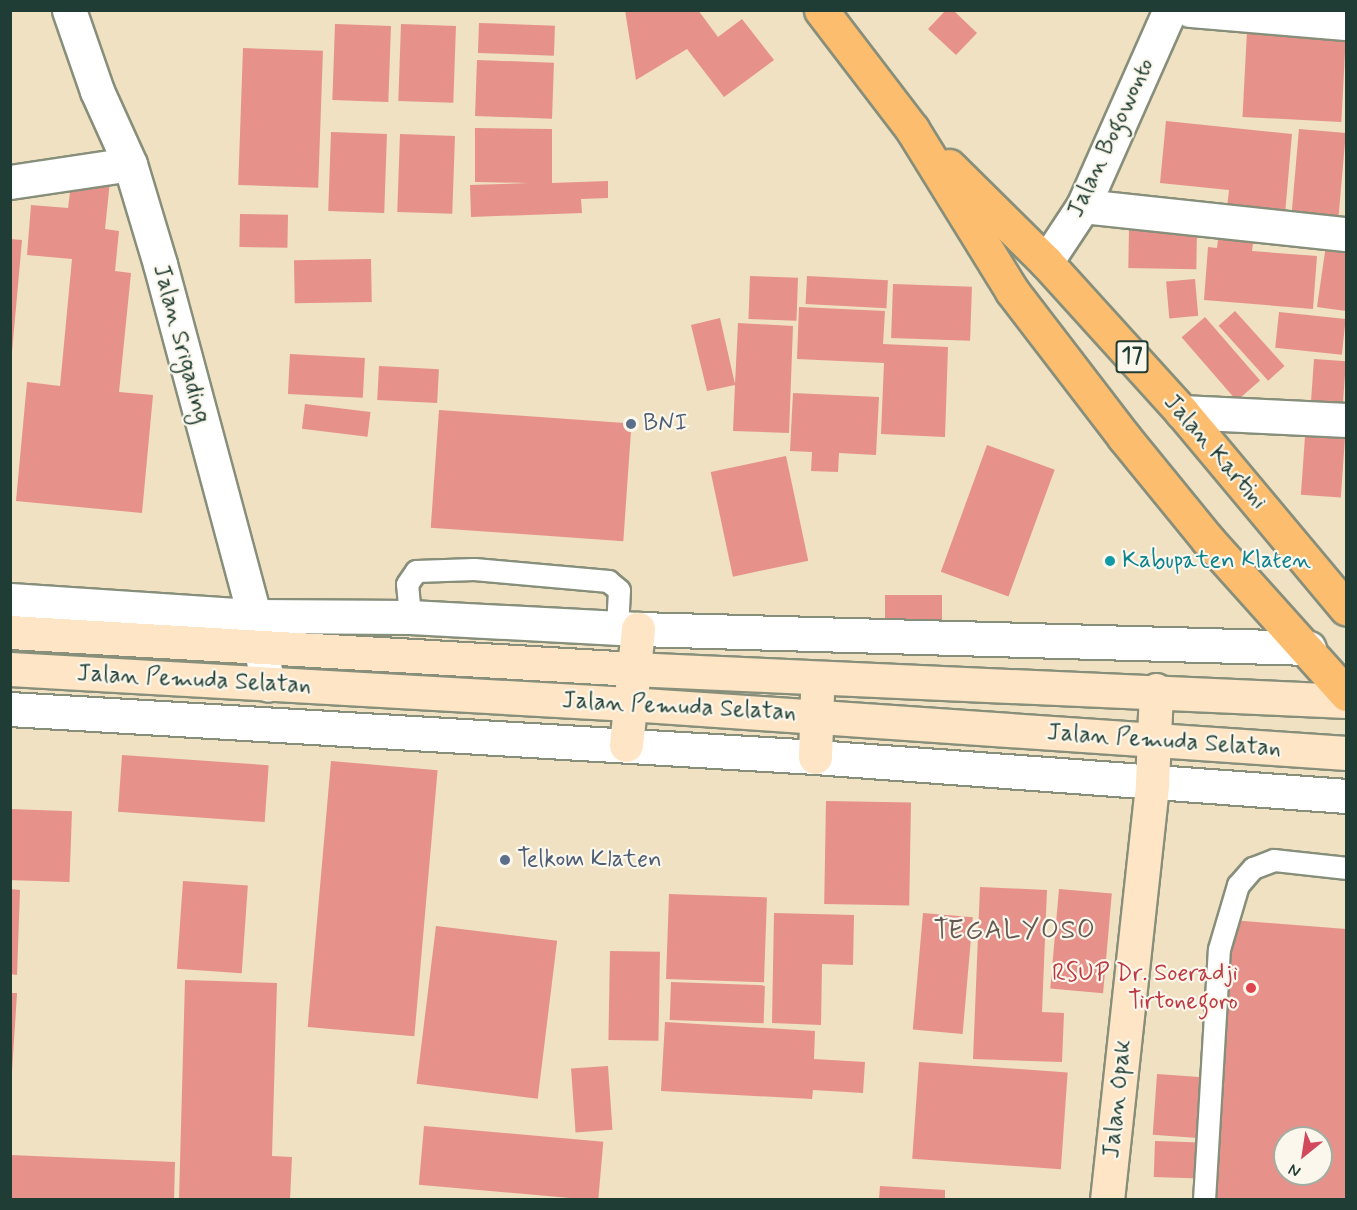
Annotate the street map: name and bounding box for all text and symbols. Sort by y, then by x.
street label: Jalan Bogowonto [1061,53,1161,223]
street label: Jalan Srigading [146,261,216,427]
road number: 17 [1116,338,1148,376]
street label: Jalan Kartini [1158,389,1272,515]
place label: BNI [643,410,687,438]
marker: BNI [624,417,638,431]
place label: Kabupaten Klaten [1122,547,1310,575]
marker: Kabupaten Klaten [1103,554,1117,568]
street label: Jalan Pemuda Selatan [75,659,313,701]
street label: Jalan Pemuda Selatan [560,686,798,728]
street label: Jalan Pemuda Selatan [1045,718,1283,764]
place label: Telkom Klaten [517,846,659,874]
marker: Telkom Klaten [498,853,512,867]
district label: TEGALYOSO [935,915,1095,947]
place label: RSUP Dr. Soeradji Tirtonegoro [1052,960,1238,1016]
marker: RSUP Dr. Soeradji Tirtonegoro [1242,979,1260,997]
street label: Jalan Opak [1098,1039,1138,1159]
north arrow [1273,1126,1333,1186]
text: N [1285,1159,1305,1182]

